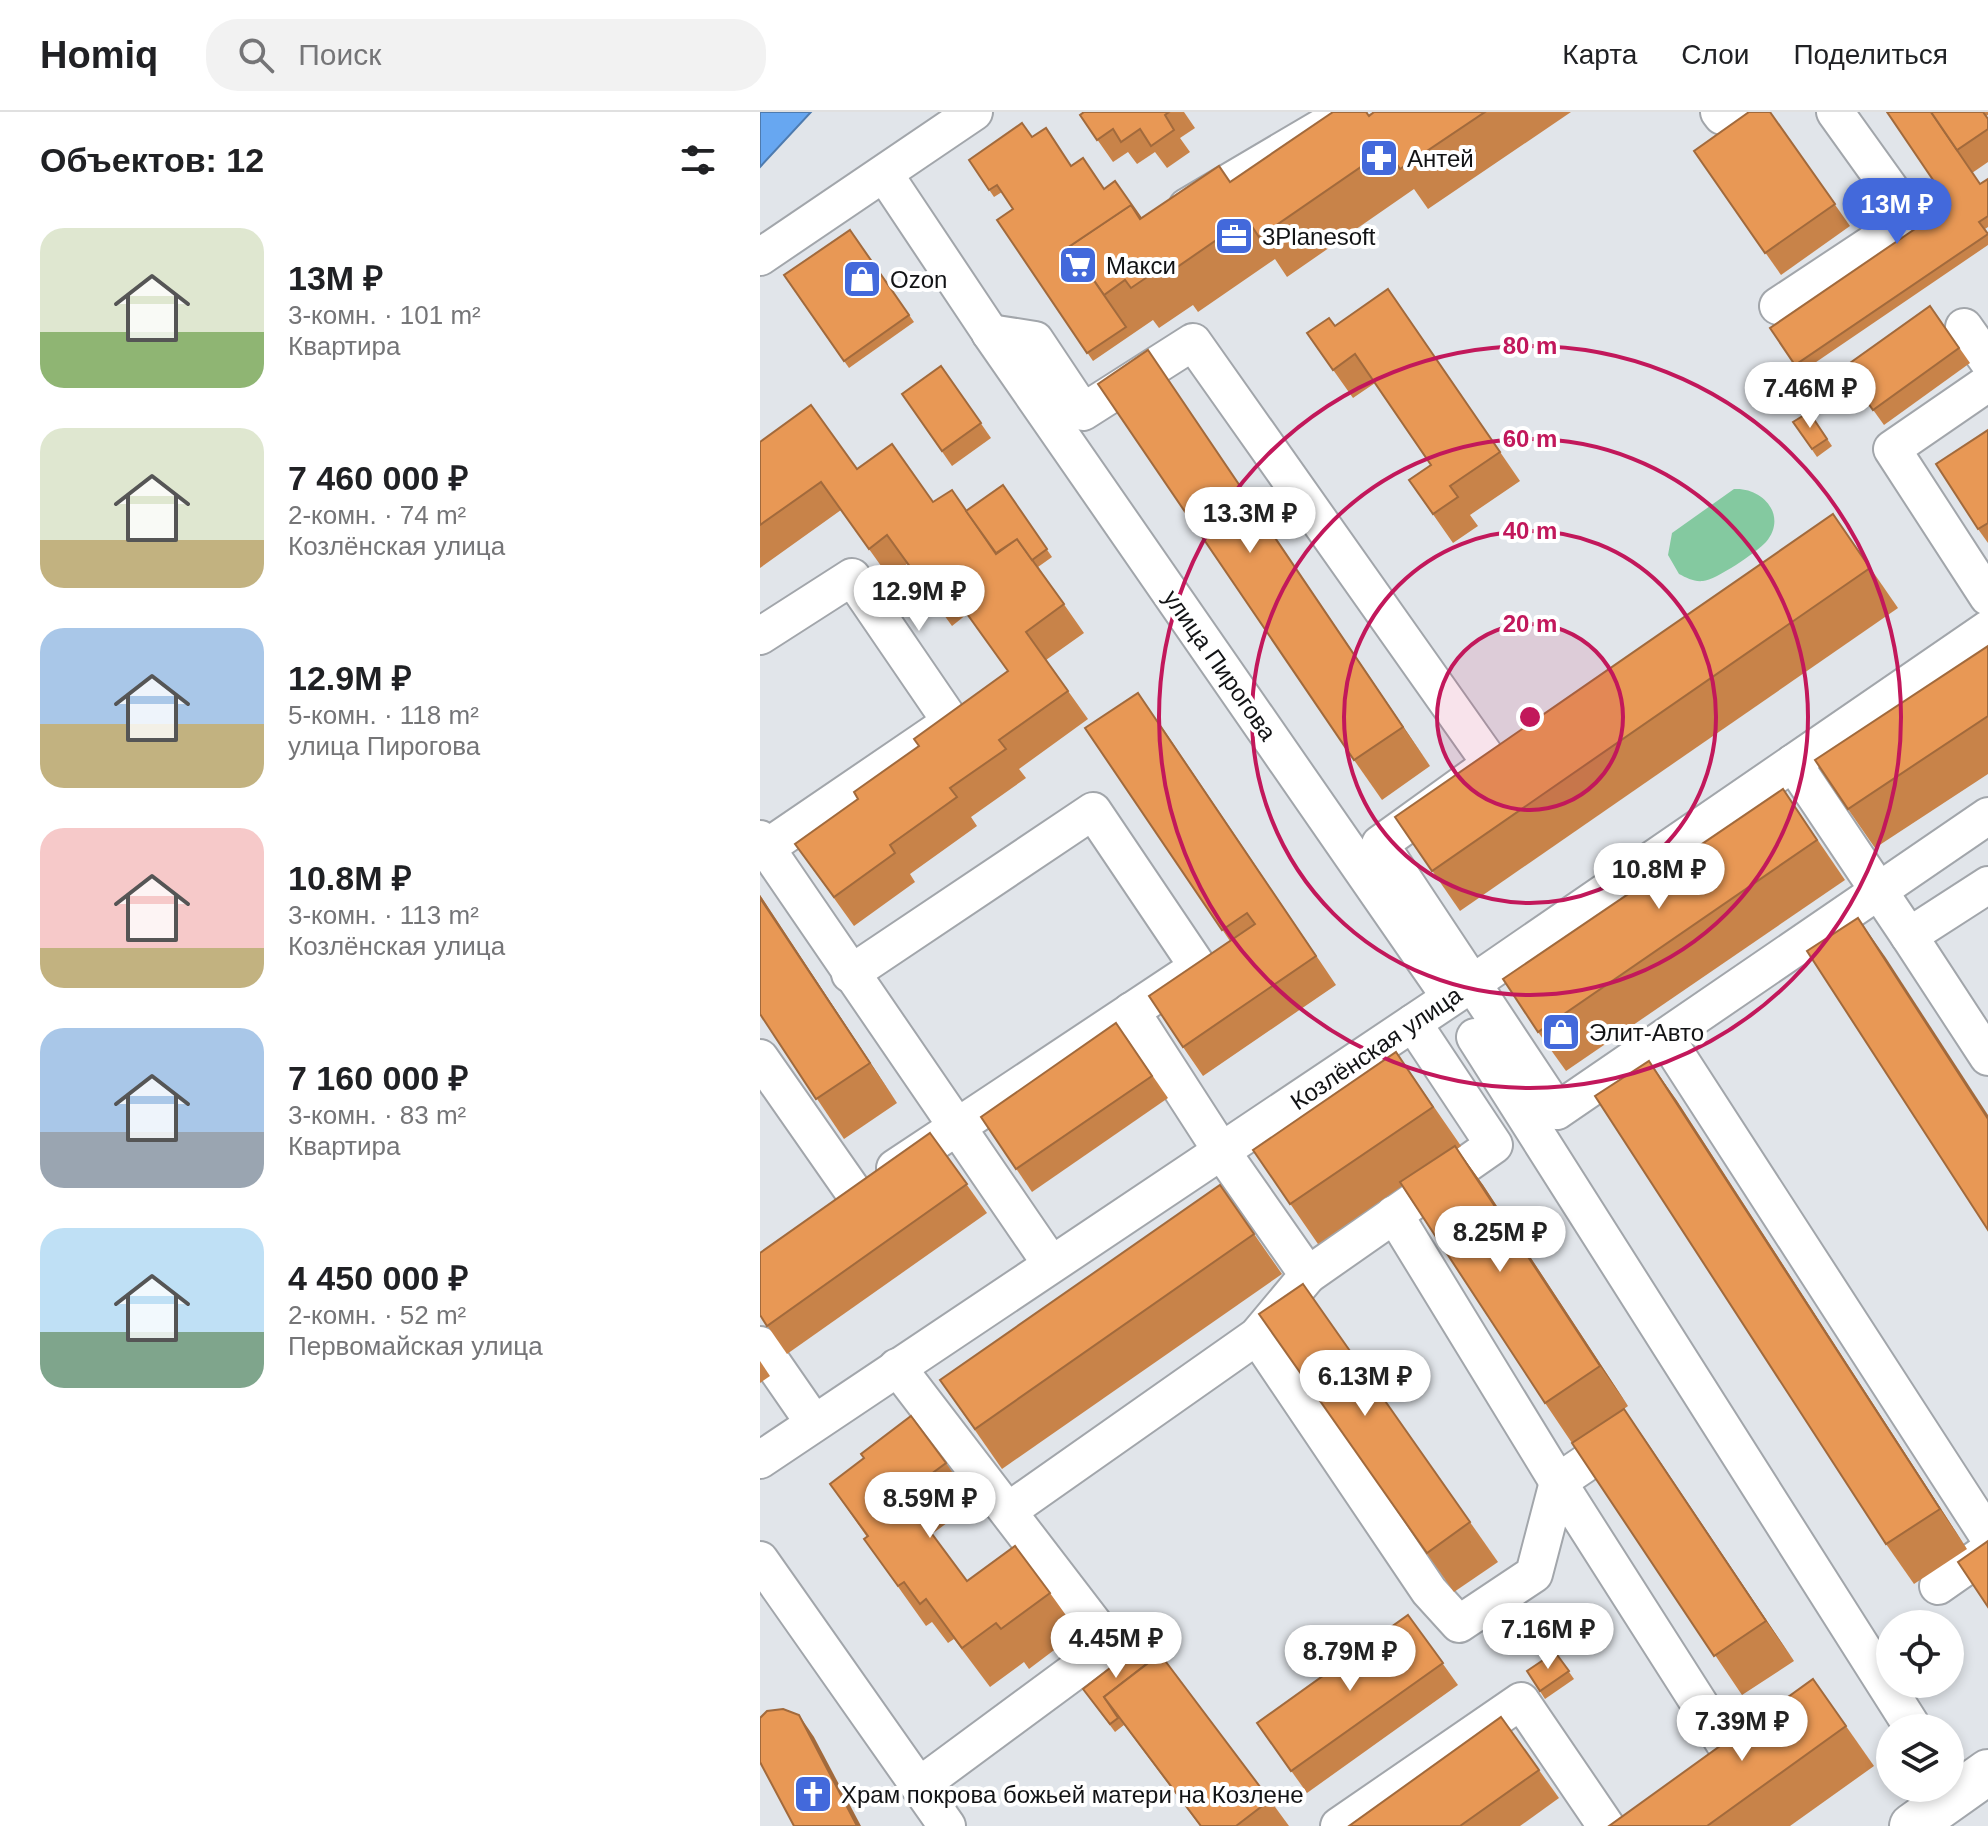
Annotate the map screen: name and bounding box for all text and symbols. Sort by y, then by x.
search box [206,19,766,91]
icon: search [234,33,278,77]
text: Homiq [40,34,158,76]
text: Поиск [298,38,381,71]
text: Карта [1562,39,1637,70]
text: Слои [1681,39,1749,70]
text: Поделиться [1793,39,1948,70]
pharmacy icon: Антей [1358,137,1400,179]
icon: filters [676,138,720,182]
text: Объектов: 12 [40,141,264,179]
place label: Антей [1407,145,1474,172]
pin: 13M ₽ [1841,178,1953,246]
text: 13M ₽ [1861,189,1933,219]
office icon: 3Planesoft [1213,215,1255,257]
place label: 3Planesoft [1262,223,1376,250]
supermarket icon: Макси [1057,244,1099,286]
place label: Макси [1106,252,1176,279]
shop icon: Ozon [841,258,883,300]
text: 13M ₽ [288,259,383,297]
icon: home [104,260,200,356]
place label: Ozon [890,266,947,293]
text: 3-комн. · 101 m² [288,300,481,330]
text: Квартира [288,331,400,361]
text: 80 m [1503,332,1557,359]
pin: 7.46M ₽ [1736,362,1884,430]
text: 7.46M ₽ [1763,373,1857,403]
text: 60 m [1503,425,1557,452]
text: 7 460 000 ₽ [288,459,469,497]
icon: home [104,460,200,556]
pin: 13.3M ₽ [1176,487,1324,555]
text: 13.3M ₽ [1203,498,1297,528]
text: 2-комн. · 74 m² [288,500,466,530]
text: 40 m [1503,517,1557,544]
text: Козлёнская улица [288,531,505,561]
pin: 12.9M ₽ [845,565,993,633]
text: 12.9M ₽ [872,576,966,606]
street label: улица Пирогова [1158,585,1282,746]
text: 20 m [1503,610,1557,637]
text: 12.9M ₽ [288,659,412,697]
icon: home [104,660,200,756]
text: 5-комн. · 118 m² [288,700,479,730]
centre of rings [1516,703,1544,731]
text: улица Пирогова [288,731,480,761]
pin: 10.8M ₽ [1585,843,1733,911]
text: 10.8M ₽ [1612,854,1706,884]
text: 10.8M ₽ [288,859,412,897]
icon: home [104,860,200,956]
text: 3-комн. · 113 m² [288,900,479,930]
text: Козлёнская улица [288,931,505,961]
street label: Козлёнская улица [1285,980,1467,1115]
shop icon: Элит-Авто [1540,1011,1582,1053]
place label: Элит-Авто [1589,1019,1704,1046]
text: 7 160 000 ₽ [288,1059,469,1097]
icon: home [104,1060,200,1156]
text: 3-комн. · 83 m² [288,1100,466,1130]
text: Квартира [288,1131,400,1161]
pin: 8.25M ₽ [1426,1206,1574,1274]
text: 8.25M ₽ [1453,1217,1547,1247]
text: 4 450 000 ₽ [288,1259,469,1297]
icon: home [104,1260,200,1356]
text: 2-комн. · 52 m² [288,1300,466,1330]
text: Первомайская улица [288,1331,543,1361]
pin: 6.13M ₽ [1291,1350,1439,1418]
text: 6.13M ₽ [1318,1361,1412,1391]
pin: 8.59M ₽ [856,1472,1004,1540]
text: 8.59M ₽ [883,1483,977,1513]
pin: 7.16M ₽ [1474,1603,1622,1671]
map controls [1876,1610,1964,1802]
button: locate [1876,1610,1964,1698]
pin: 4.45M ₽ [1042,1612,1190,1680]
text: 7.16M ₽ [1501,1614,1595,1644]
text: 4.45M ₽ [1069,1623,1163,1653]
pin: 8.79M ₽ [1276,1625,1424,1693]
text: 8.79M ₽ [1303,1636,1397,1666]
pin: 7.39M ₽ [1668,1695,1816,1763]
text: 7.39M ₽ [1695,1706,1789,1736]
button: layers [1876,1714,1964,1802]
church icon: Храм покрова божьей матери на Козлене [792,1773,834,1815]
place label: Храм покрова божьей матери на Козлене [841,1781,1304,1808]

